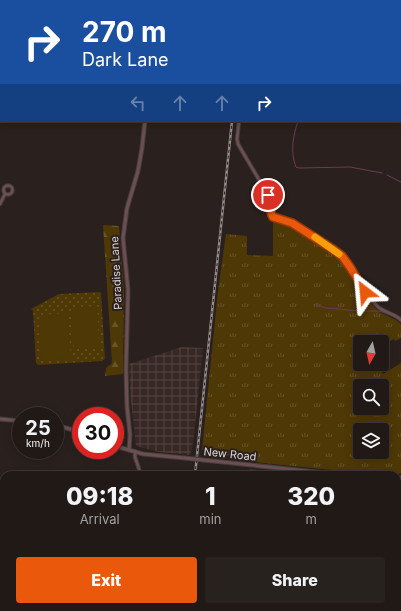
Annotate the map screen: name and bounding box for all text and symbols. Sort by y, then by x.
text: 270 m [82,15,167,49]
icon: right [16,16,68,68]
text: Dark Lane [82,49,169,70]
icon: left [127,92,149,114]
icon: ahead [169,92,191,114]
icon: ahead [211,92,233,114]
icon: right [253,92,275,114]
pin [251,178,285,212]
icon: arrive [257,184,279,206]
street label: Paradise Lane [107,236,125,310]
position arrow [344,271,386,313]
north arrow [353,335,389,371]
map controls [353,335,389,459]
button: search [353,379,389,415]
speed limit sign: 30 [72,407,124,459]
text: 25 [25,416,51,440]
button: layers [353,423,389,459]
text: km/h [26,437,50,449]
street label: New Road [203,444,257,464]
text: 09:18 [66,482,133,511]
text: 1 [205,482,216,511]
text: 320 [287,482,335,511]
text: Arrival [80,511,120,527]
text: min [199,511,222,527]
text: m [306,511,317,527]
button: Exit [16,557,197,603]
button: Share [205,557,385,603]

